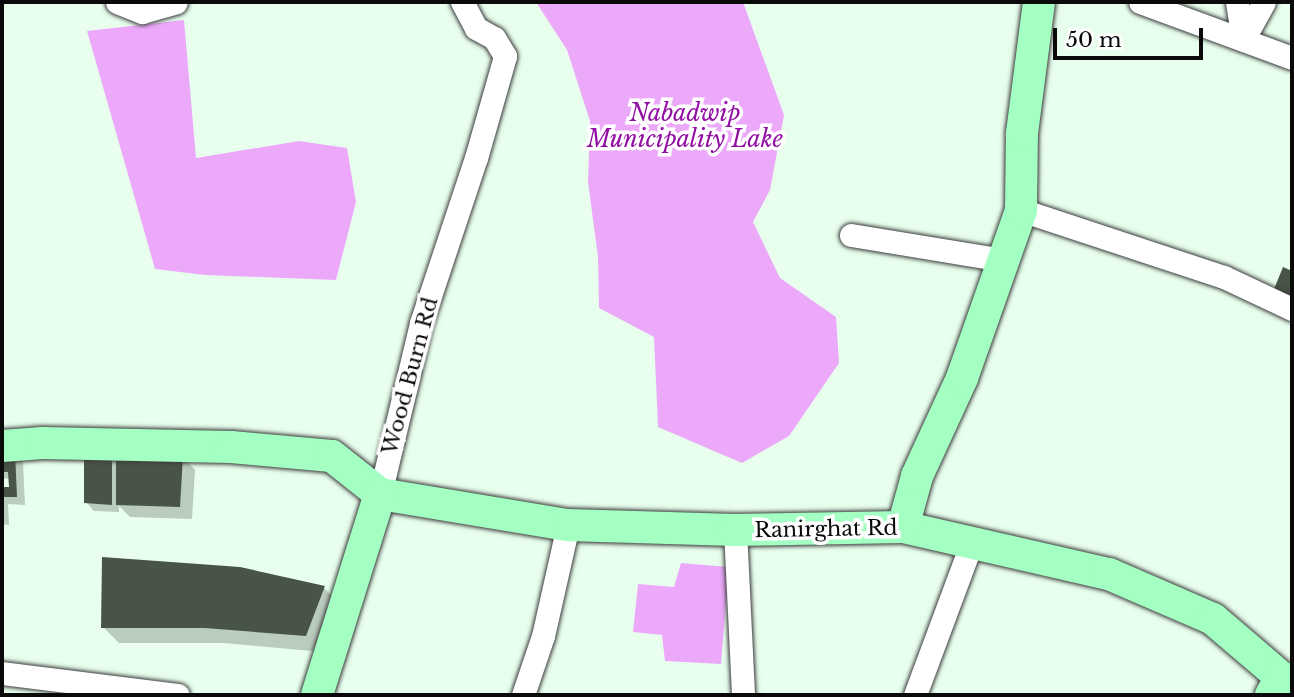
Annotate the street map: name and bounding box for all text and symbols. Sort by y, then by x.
scale bar [1056,14,1206,58]
text: 50 m [1066,27,1121,53]
water label: Nabadwip Municipality Lake [587,99,783,153]
street label: Wood Burn Rd [377,295,443,457]
street label: Ranirghat Rd [754,515,898,543]

